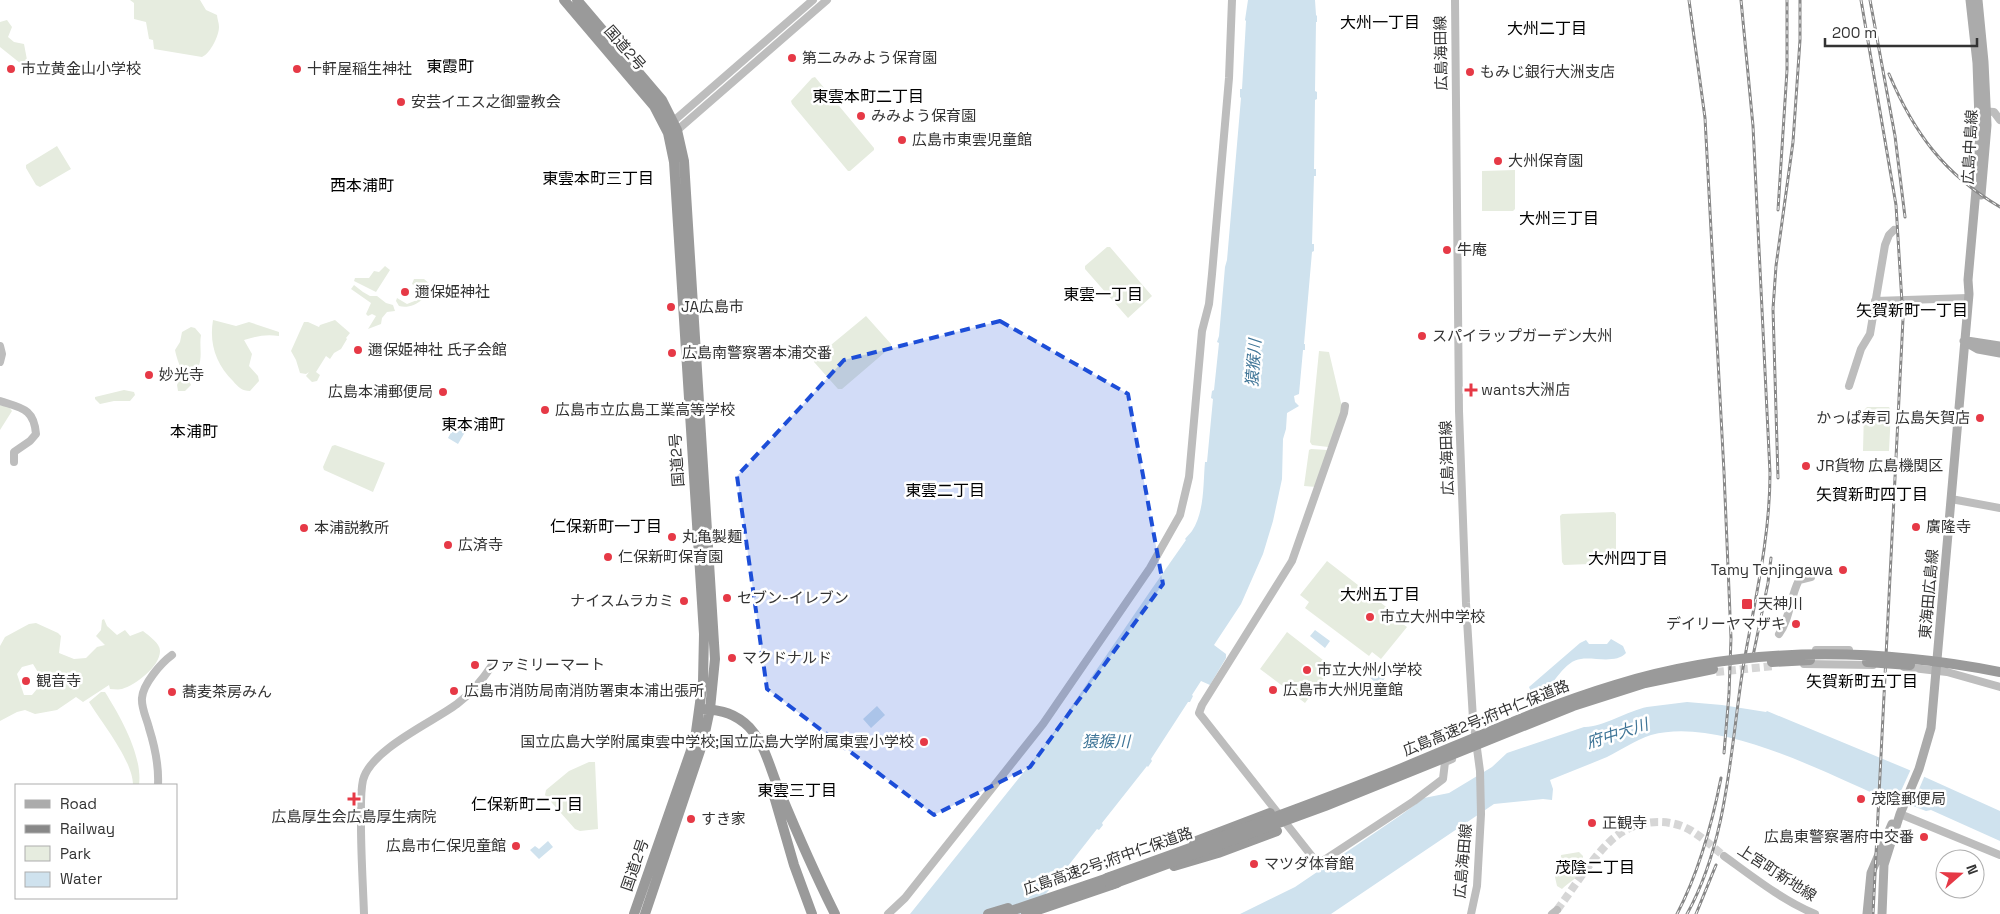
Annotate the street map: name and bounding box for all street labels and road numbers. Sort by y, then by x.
street label: 広島海田線 [1430,15,1451,91]
street label: 国道2号 [600,21,650,74]
street label: 広島中島線 [1958,109,1981,185]
street label: 広島海田線 [1436,420,1457,496]
street label: 国道2号 [665,432,688,488]
street label: 東海田広島線 [1915,548,1942,640]
street label: 広島高速2号;府中仁保道路 [1400,675,1572,760]
street label: 広島高速2号;府中仁保道路 [1021,823,1195,898]
street label: 広島海田線 [1450,823,1475,899]
street label: 国道2号 [617,836,652,893]
street label: 上宮町新地線 [1734,840,1820,905]

